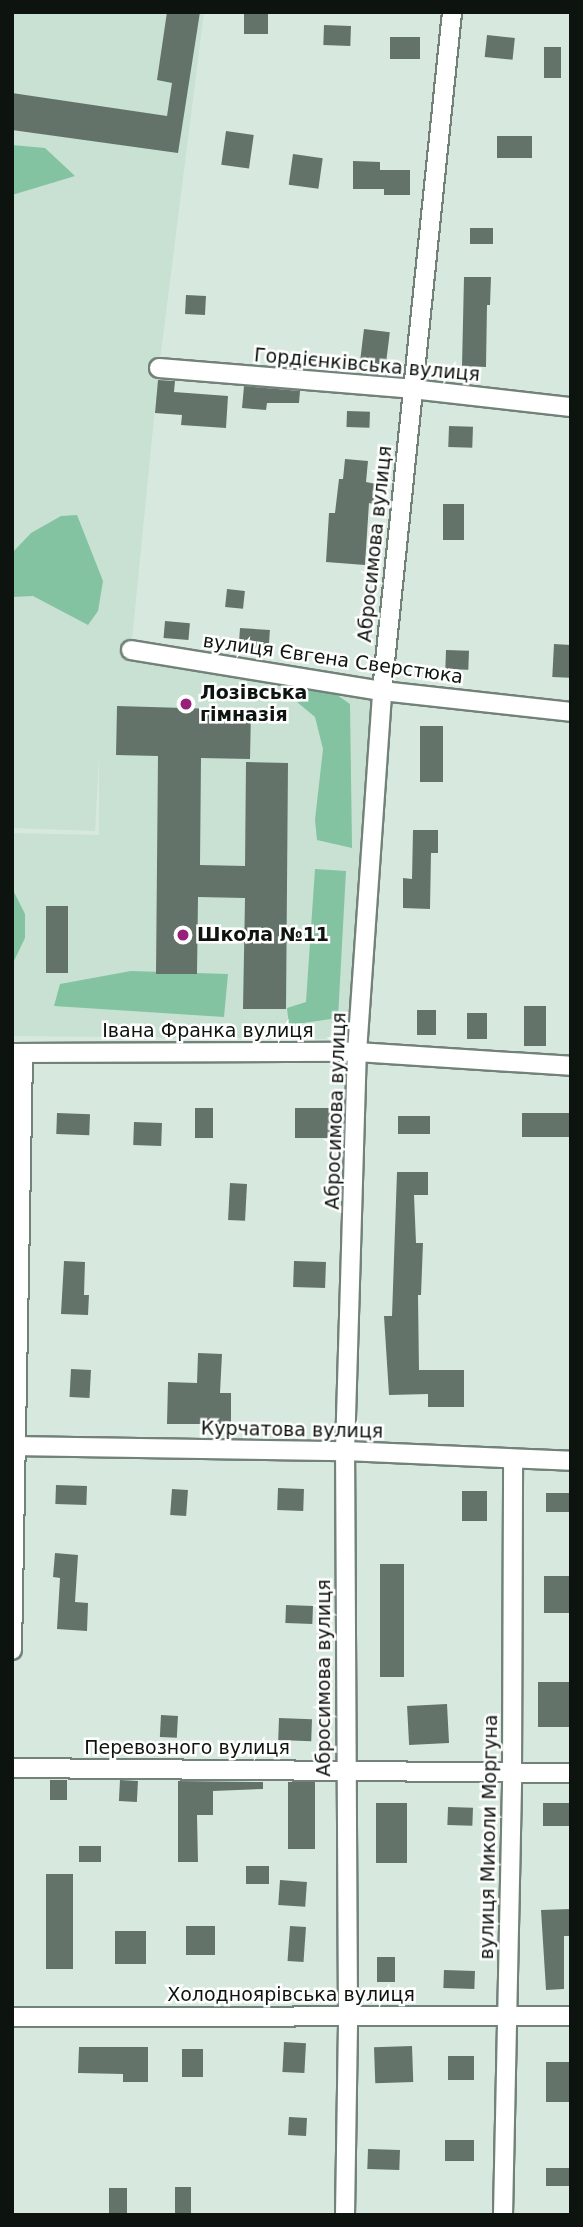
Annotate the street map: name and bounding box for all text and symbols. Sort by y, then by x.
street label: Гордієнківська вулиця [253,344,481,386]
street label: Абросимова вулиця [353,445,397,643]
street label: вулиця Євгена Сверстюка [201,629,465,689]
place label: Лозівська гімназія [200,682,307,726]
marker: Лозівська гімназія [178,696,194,712]
place label: Школа №11 [197,924,329,946]
marker: Школа №11 [175,927,191,943]
street label: Абросимова вулиця [321,1012,351,1210]
street label: Івана Франка вулиця [102,1020,314,1042]
street label: Курчатова вулиця [201,1417,383,1443]
street label: Абросимова вулиця [313,1579,335,1777]
street label: вулиця Миколи Моргуна [475,1714,503,1960]
street label: Перевозного вулиця [84,1737,290,1759]
street label: Холодноярівська вулиця [167,1984,415,2006]

